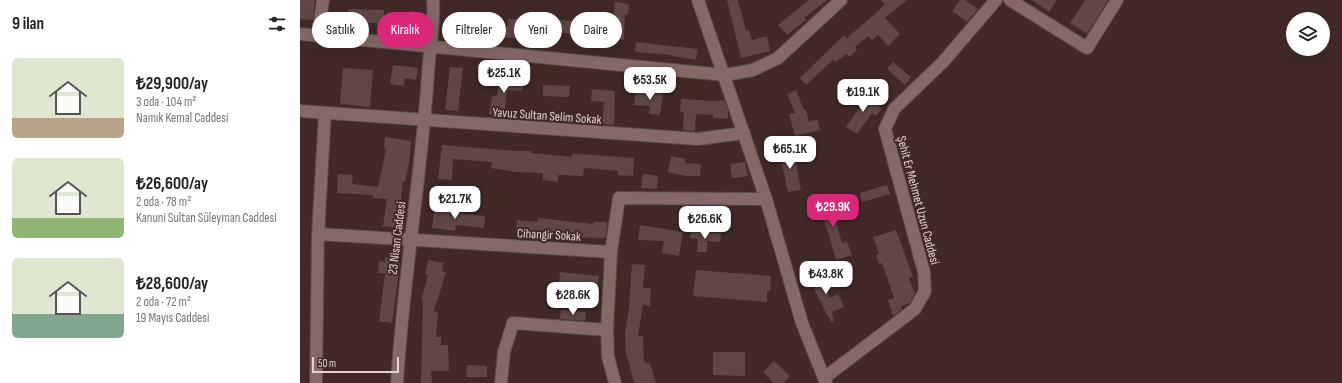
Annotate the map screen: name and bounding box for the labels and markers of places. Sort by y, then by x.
pin: ₺25.1K [471,60,537,94]
pin: ₺53.5K [617,67,683,101]
pin: ₺19.1K [830,79,896,113]
pin: ₺65.1K [757,136,823,170]
pin: ₺21.7K [422,186,488,220]
pin: ₺29.9K [800,194,866,228]
pin: ₺26.6K [672,206,738,240]
pin: ₺43.8K [793,261,859,295]
pin: ₺28.6K [540,282,606,316]

